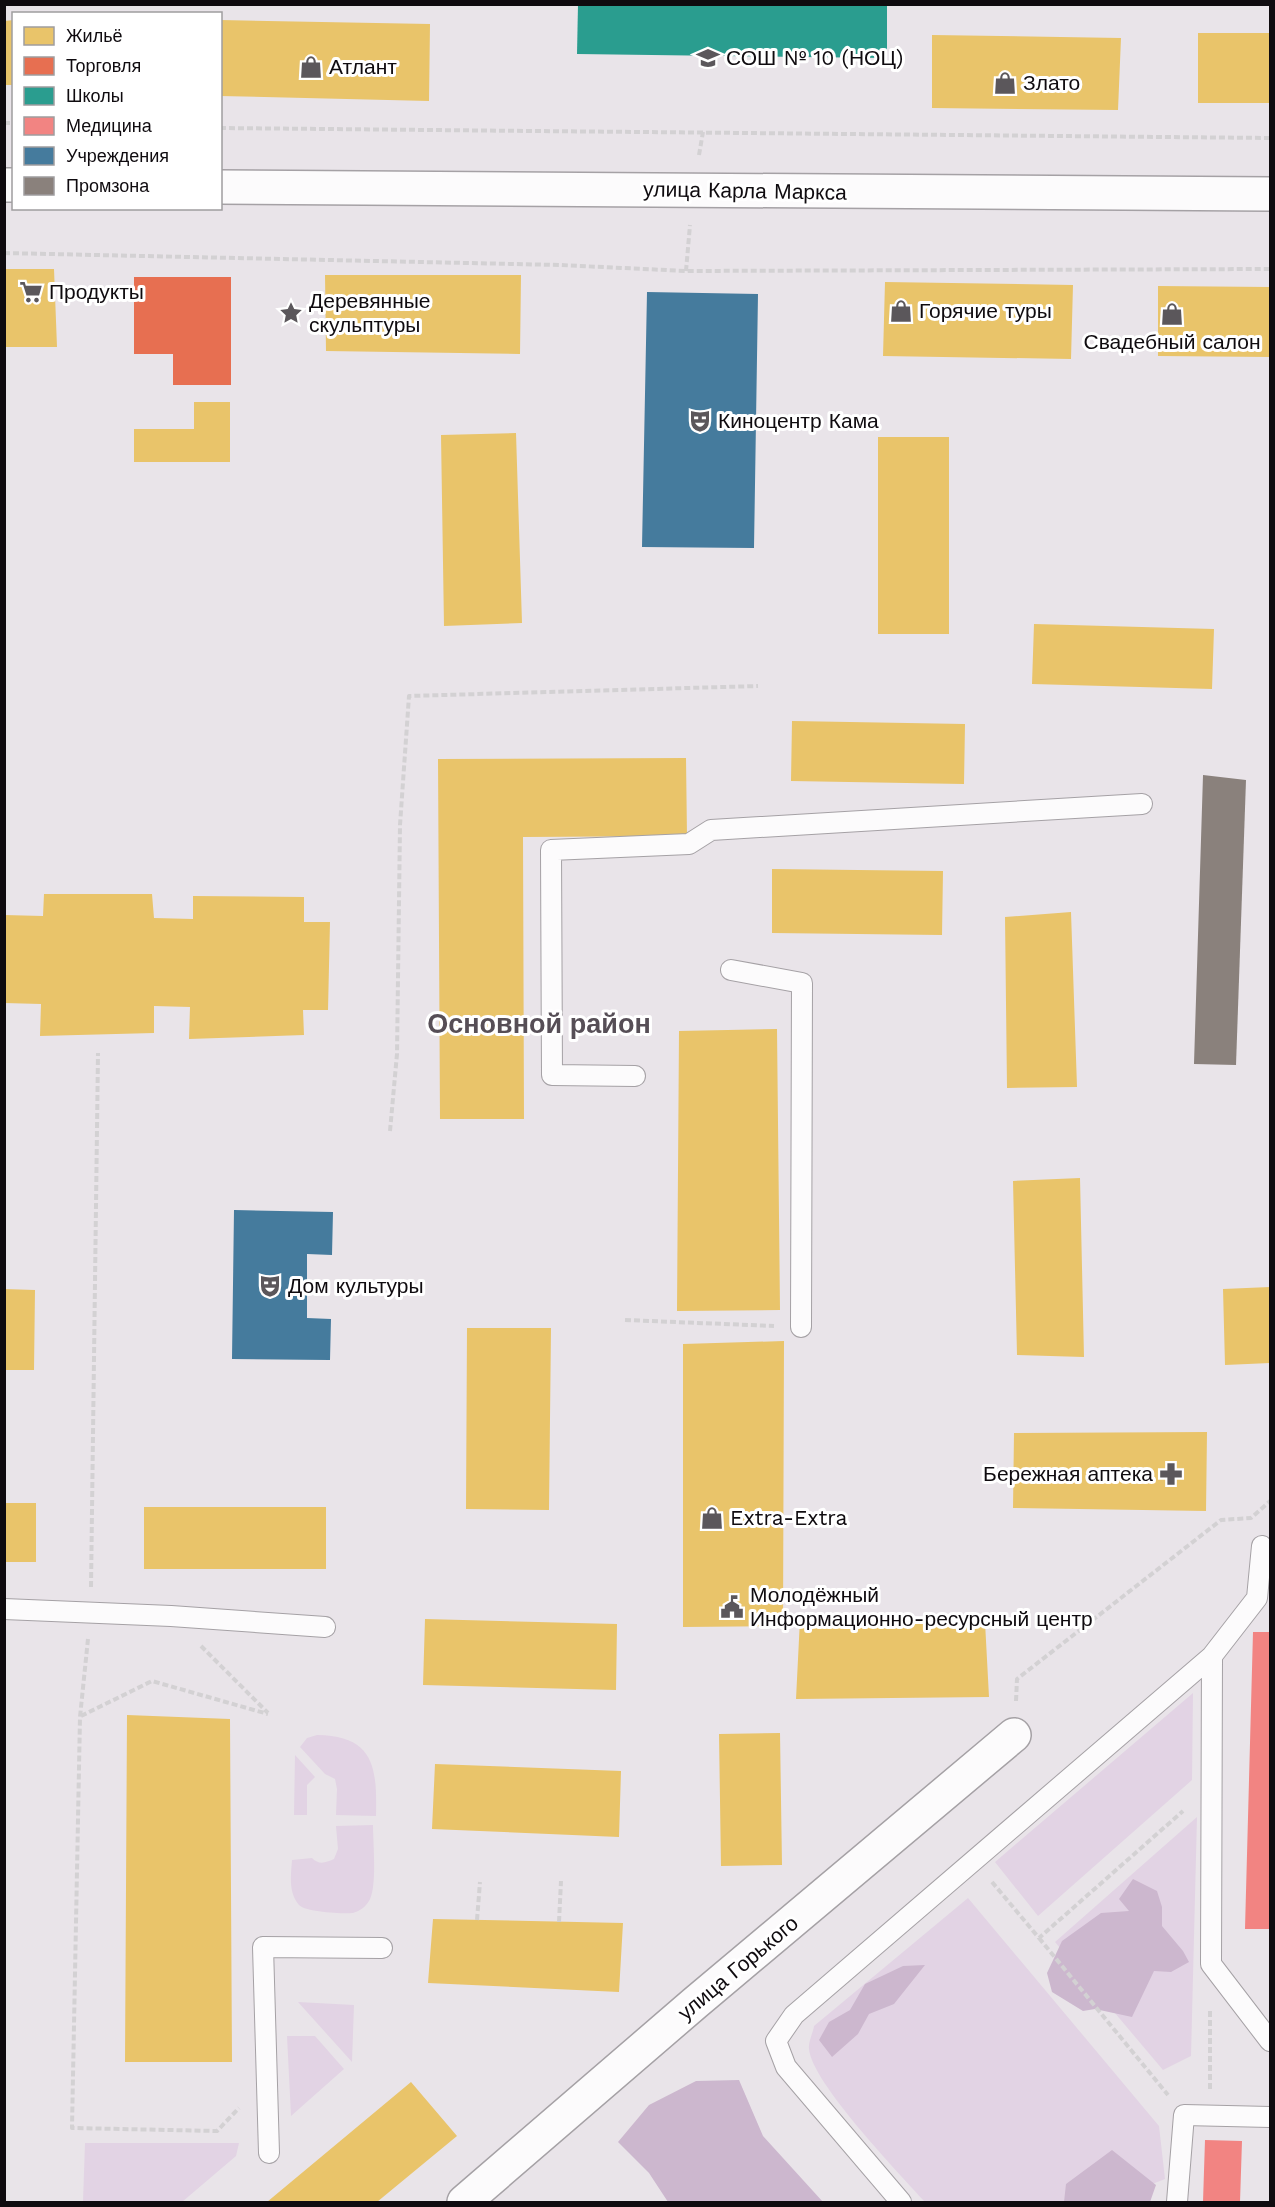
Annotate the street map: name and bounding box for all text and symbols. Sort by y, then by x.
legend [12,12,222,210]
text: Жильё [66,25,123,46]
school or university icon: СОШ № 10 (НОЦ) [695,45,721,71]
place label: СОШ № 10 (НОЦ) [726,45,903,70]
shop icon: Атлант [298,54,324,80]
place label: Атлант [329,54,397,79]
text: Торговля [66,55,141,76]
shop icon: Злато [992,70,1018,96]
place label: Злато [1023,70,1080,95]
text: Школы [66,85,124,106]
text: Медицина [66,115,153,136]
text: Учреждения [66,145,169,166]
text: Промзона [66,175,150,196]
street label: улица Карла Маркса [643,176,847,205]
supermarket icon: Продукты [18,279,44,305]
place label: Продукты [49,279,144,304]
place label: Деревянные скульптуры [309,288,431,337]
shop icon: Горячие туры [888,298,914,324]
place label: Горячие туры [919,298,1052,323]
place icon: Деревянные скульптуры [278,300,304,326]
shop icon: Свадебный салон [1159,301,1185,327]
place label: Свадебный салон [1083,329,1261,354]
theatre icon: Киноцентр Кама [687,408,713,434]
place label: Киноцентр Кама [718,408,879,433]
district label: Основной район [427,1008,651,1040]
theatre icon: Дом культуры [257,1273,283,1299]
place label: Дом культуры [288,1273,424,1298]
place label: Бережная аптека [983,1461,1153,1486]
pharmacy icon: Бережная аптека [1158,1461,1184,1487]
shop icon: Extra-Extra [699,1505,725,1531]
place label: Extra-Extra [730,1505,848,1530]
place label: Молодёжный Информационно-ресурсный центр [750,1582,1093,1631]
public building icon: Молодёжный Информационно-ресурсный центр [719,1594,745,1620]
street label: улица Горького [673,1910,803,2025]

